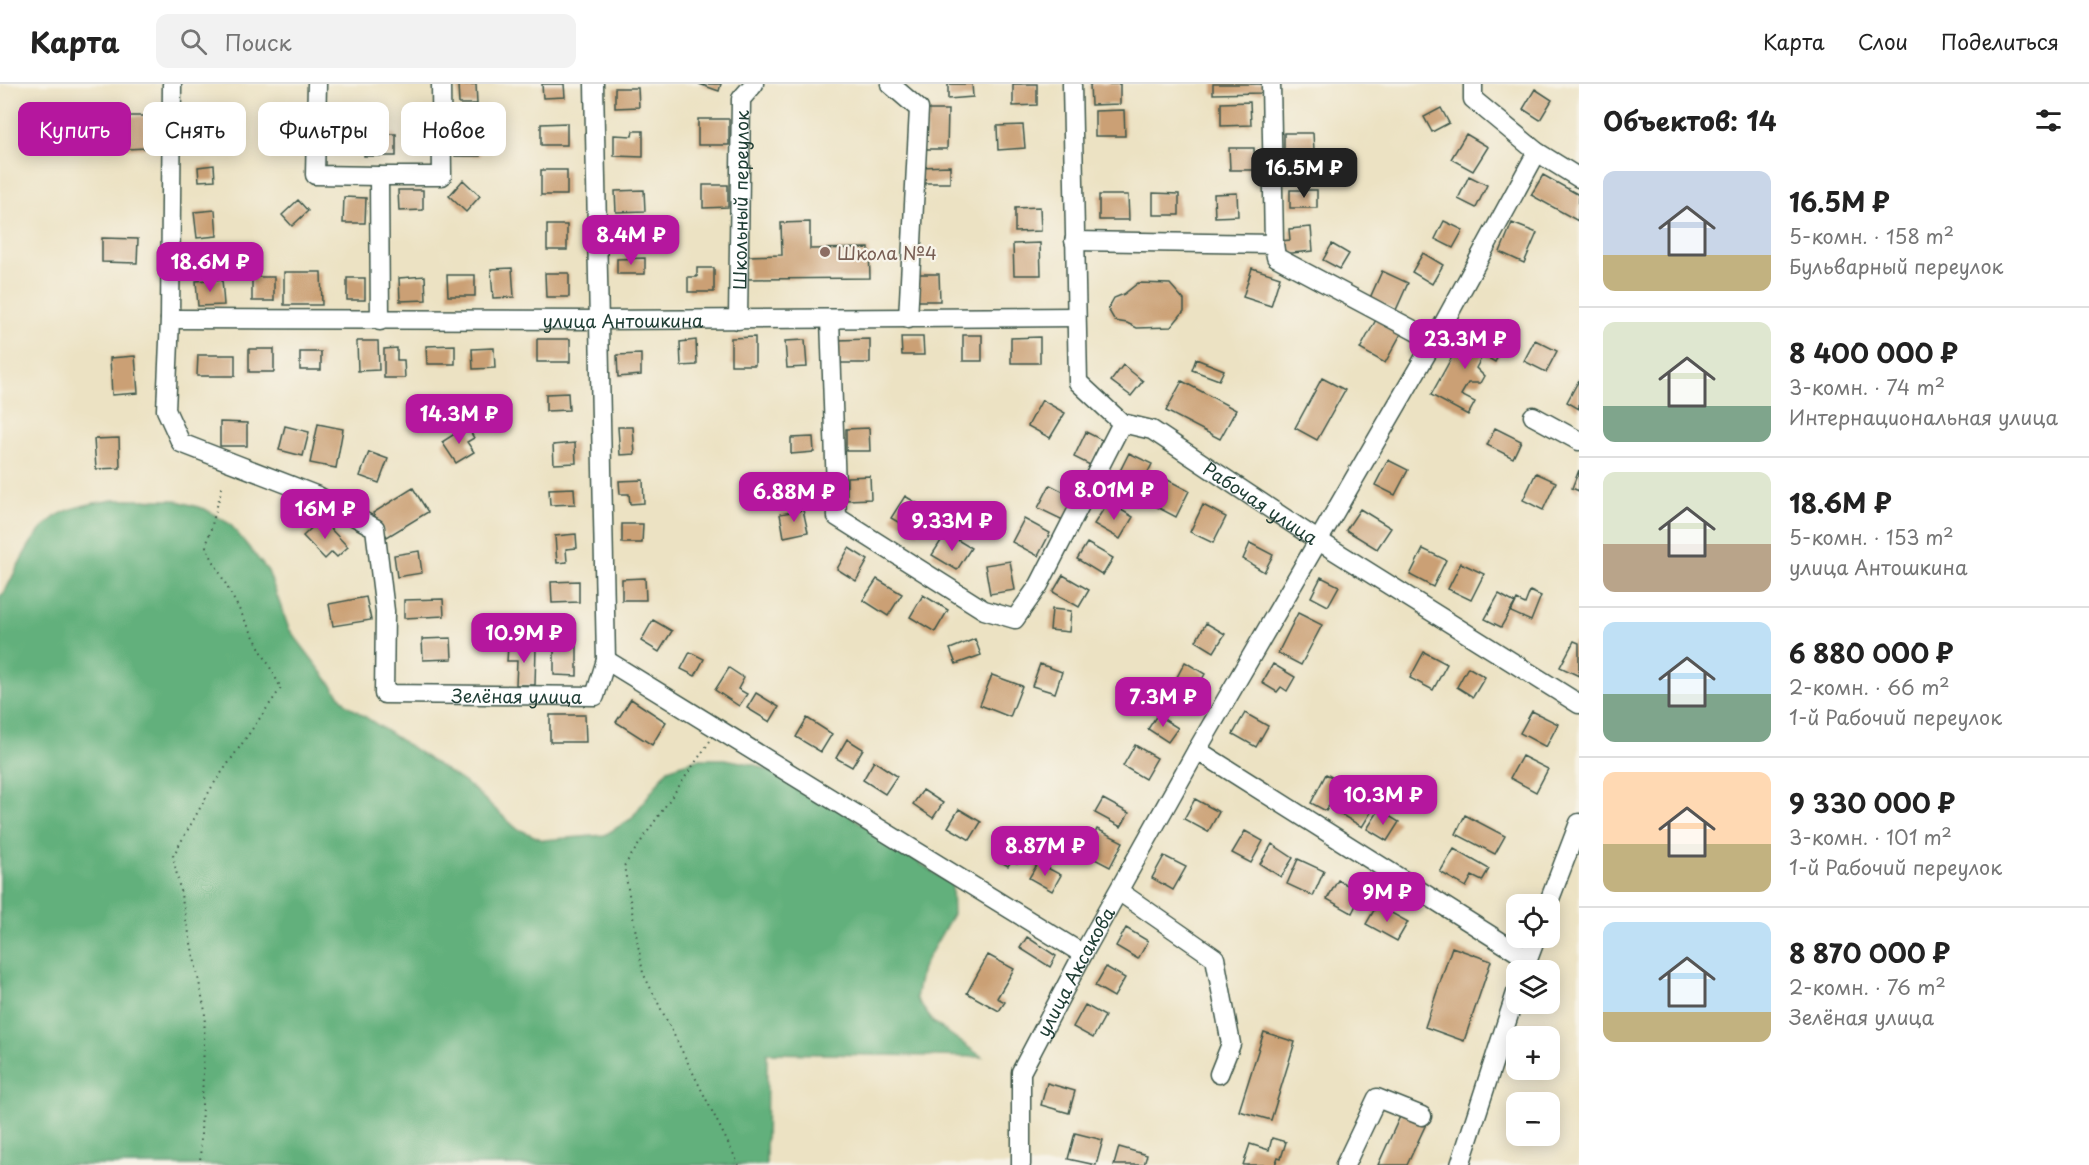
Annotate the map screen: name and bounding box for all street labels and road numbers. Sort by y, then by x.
street label: Школьный переулок [725,110,754,290]
street label: улица Антошкина [543,306,704,334]
street label: Рабочая улица [1198,455,1324,551]
street label: Зелёная улица [451,681,583,709]
street label: улица Аксакова [1029,901,1121,1041]

